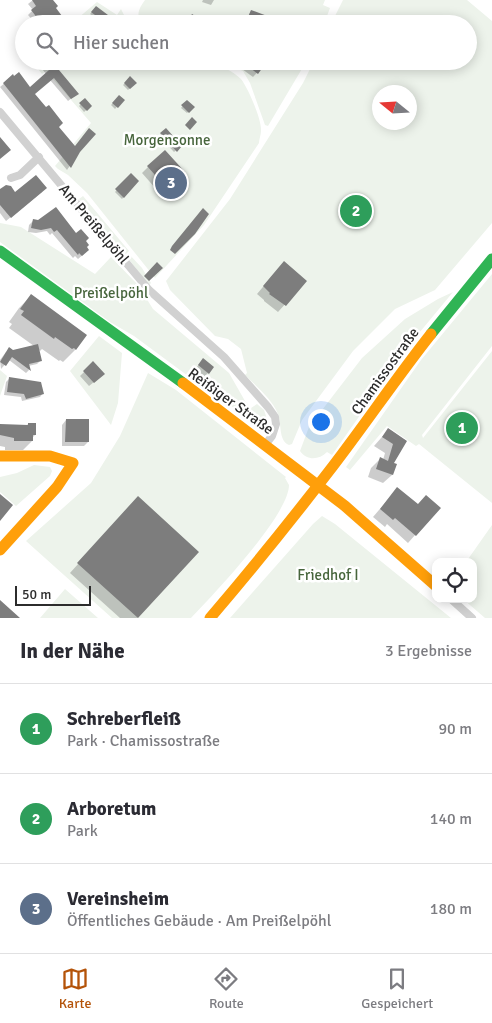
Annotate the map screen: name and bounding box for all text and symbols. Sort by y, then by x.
search box [15,15,477,70]
icon: search [33,29,61,57]
text: Hier suchen [73,31,169,55]
north arrow [372,85,417,130]
park label: Morgensonne [123,131,211,149]
pin: 3 [155,164,187,202]
street label: Am Preißelpöhl [55,180,133,268]
pin: 2 [340,192,372,230]
park label: Preißelpöhl [74,284,148,302]
street label: Chamissostraße [347,324,423,418]
street label: Reißiger Straße [185,364,277,438]
your location [308,409,334,435]
pin: 1 [446,409,478,447]
map controls [432,558,477,603]
button: locate [432,558,477,603]
park label: Friedhof I [297,566,359,584]
scale bar [15,583,91,606]
text: 50 m [22,586,51,603]
text: In der Nähe [20,638,125,664]
text: 3 Ergebnisse [385,641,472,661]
text: Schreberfleiß [67,707,181,731]
text: 1 [32,719,40,739]
text: 90 m [438,719,472,739]
text: Park · Chamissostraße [67,731,220,751]
text: Arboretum [67,797,156,821]
text: 2 [32,809,40,829]
text: 140 m [430,809,472,829]
text: Park [67,821,98,841]
text: Vereinsheim [67,887,169,911]
text: 3 [32,899,40,919]
text: 180 m [430,899,472,919]
text: Öffentliches Gebäude · Am Preißelpöhl [67,911,331,931]
tab: Karte [59,965,91,1012]
tab: Route [209,965,244,1012]
tab: Gespeichert [361,965,433,1012]

